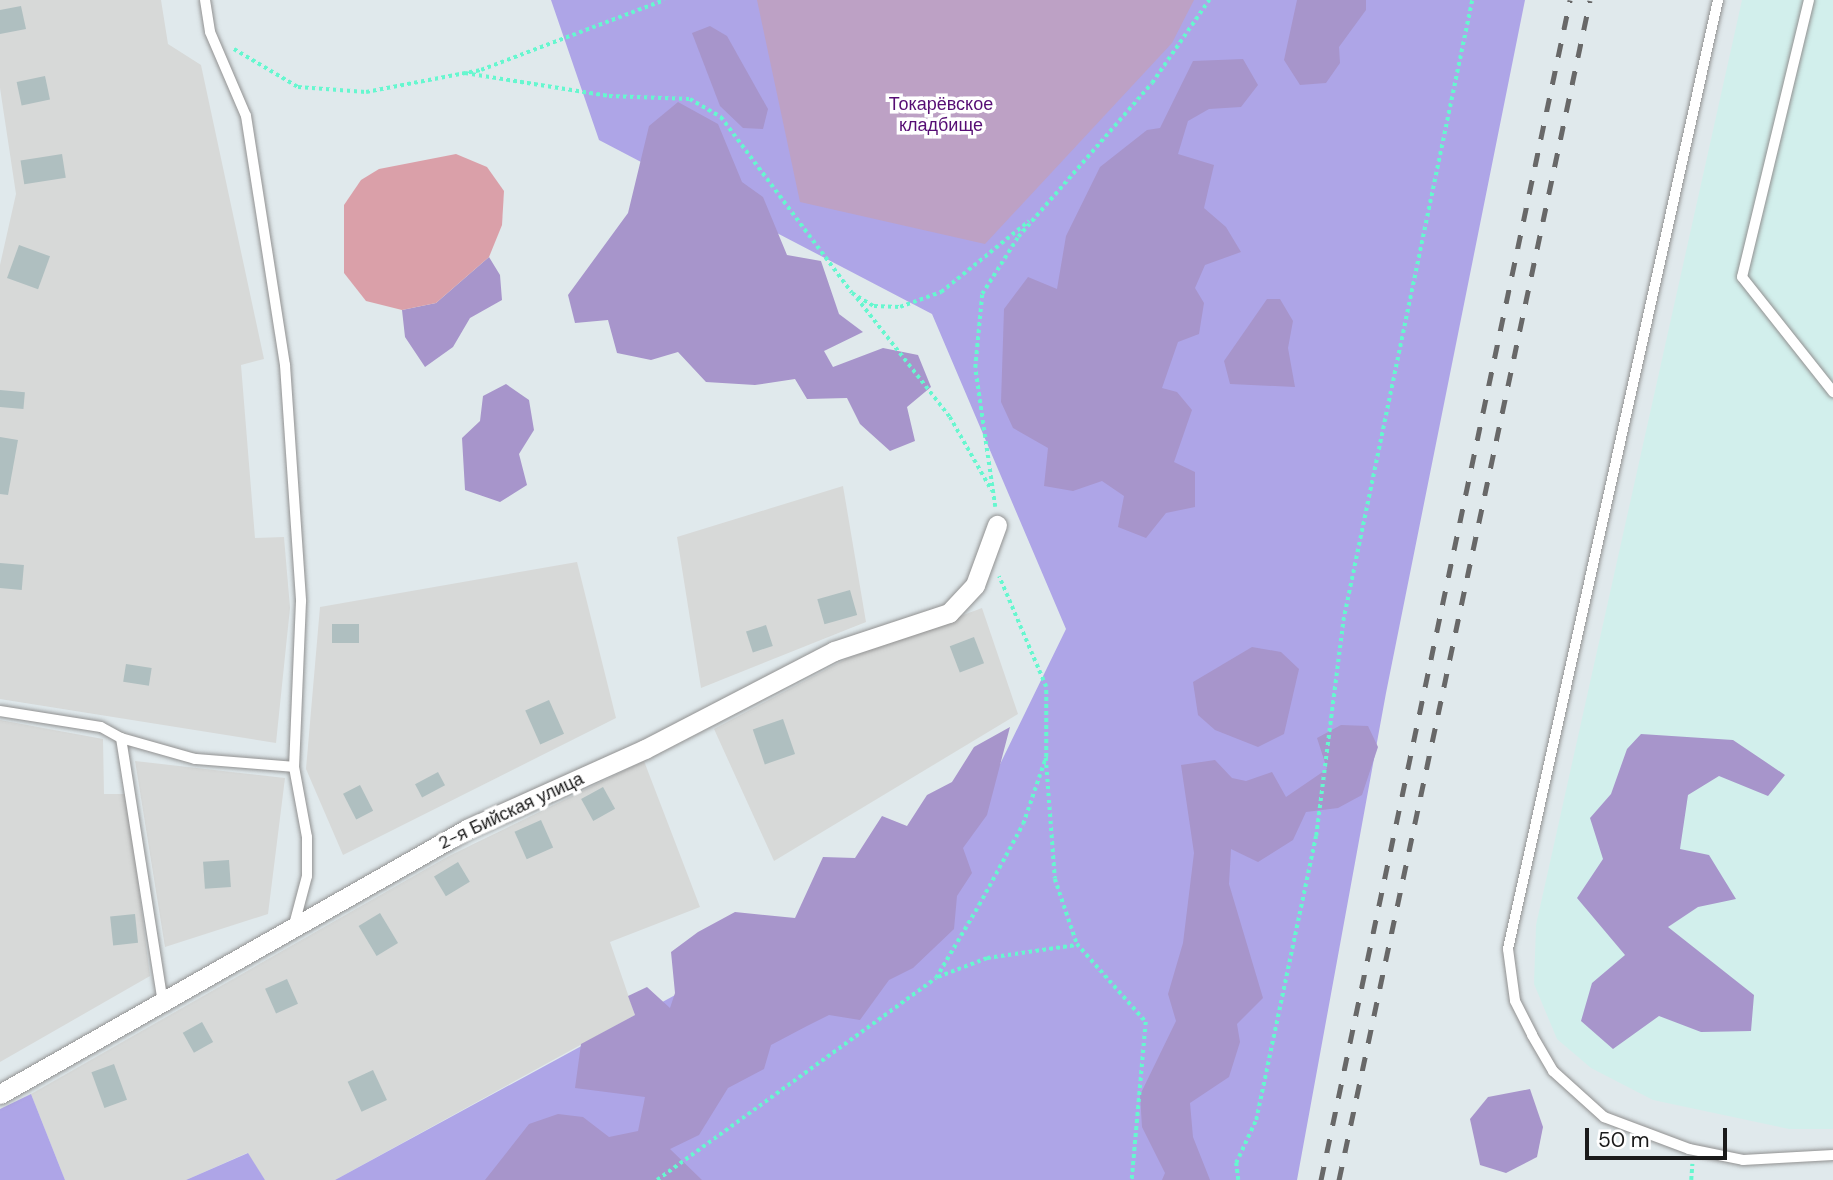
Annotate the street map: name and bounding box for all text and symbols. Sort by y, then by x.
park label: Токарёвское кладбище [889,94,993,136]
street label: 2-я Бийская улица [435,768,587,854]
scale bar [1588,1114,1730,1158]
text: 50 m [1598,1126,1649,1154]

